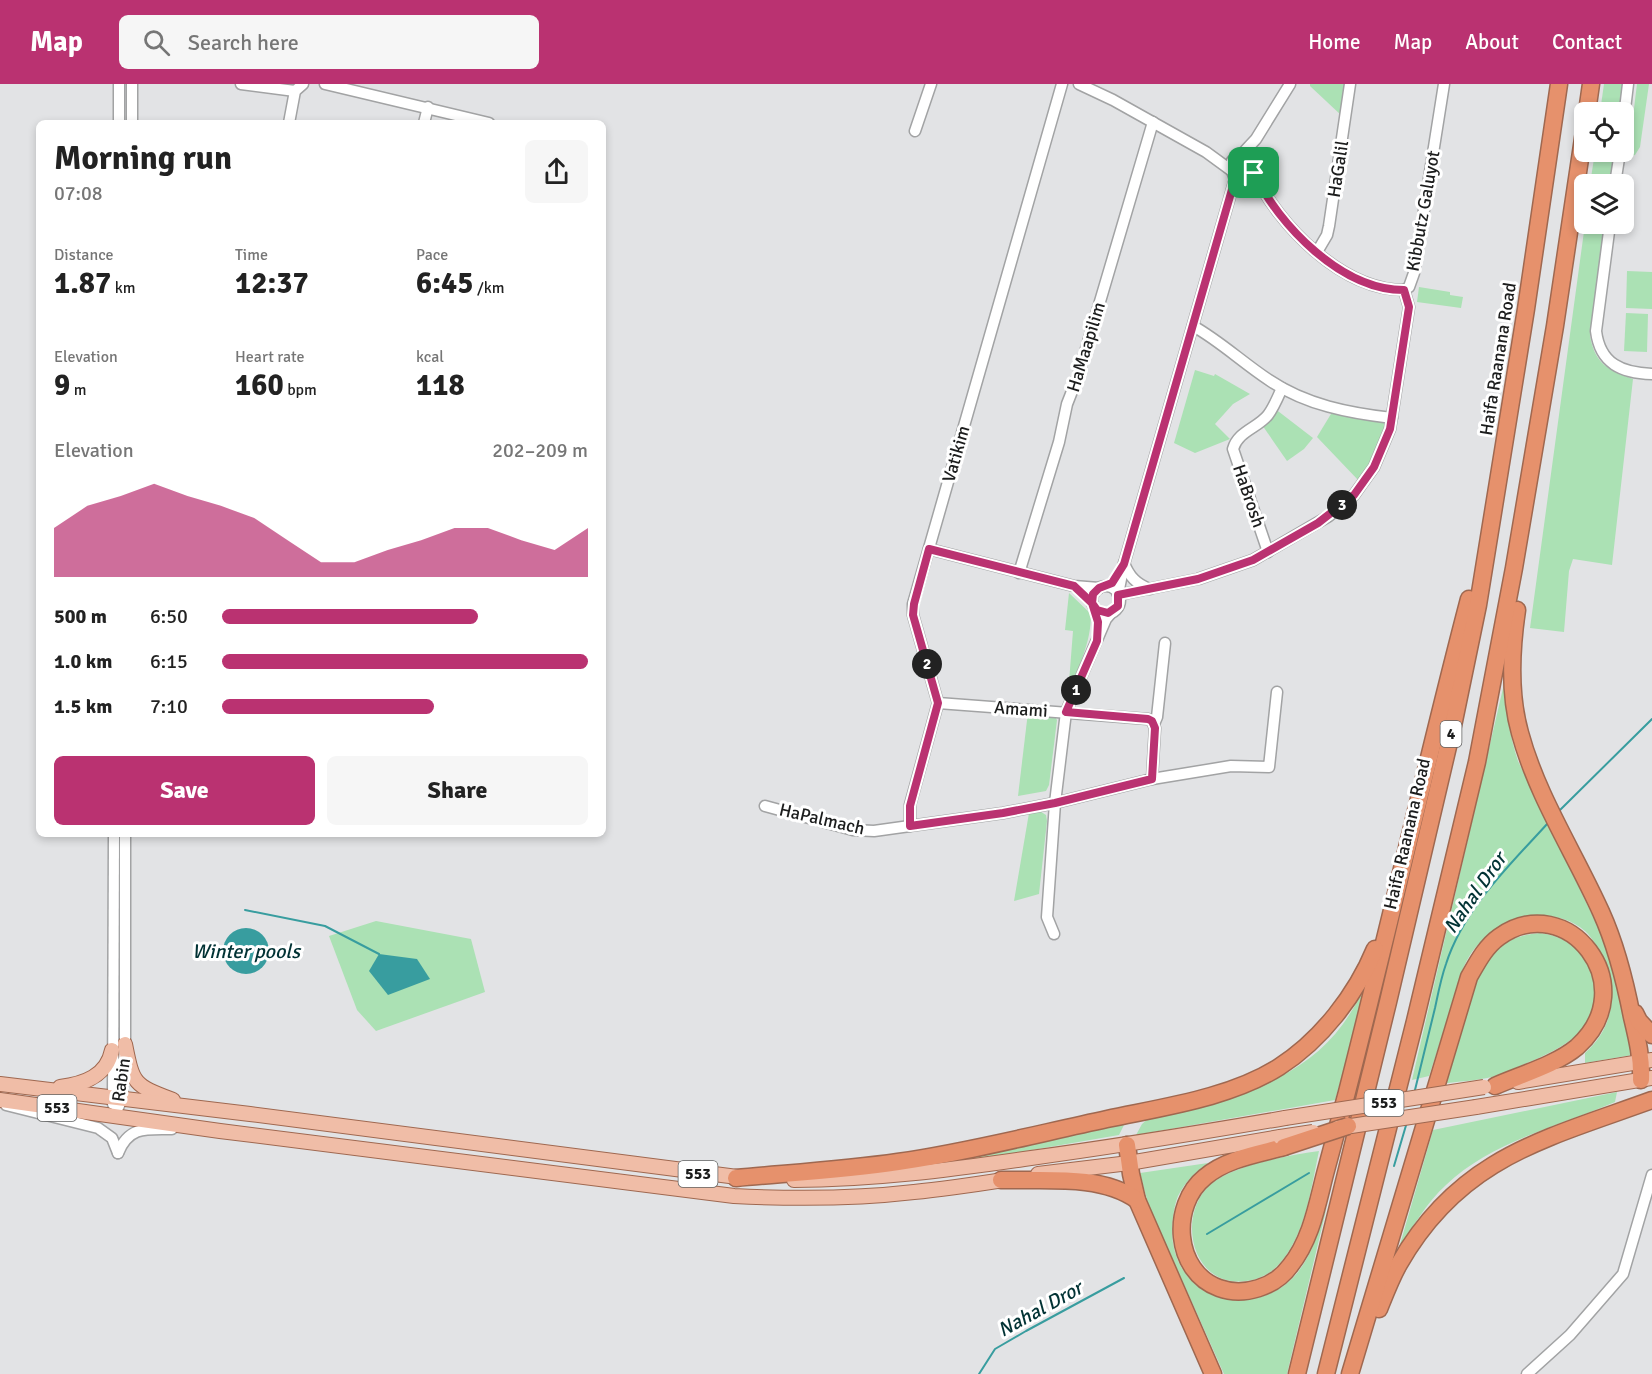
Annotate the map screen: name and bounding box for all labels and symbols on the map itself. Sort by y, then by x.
street label: HaGalil [1323,139,1353,199]
pin [1228,147,1279,198]
street label: Kibbutz Galuyot [1402,149,1444,273]
street label: Haifa Raanana Road [1475,281,1521,437]
street label: HaMaapilim [1062,299,1110,395]
street label: Vatikim [937,423,975,485]
street label: HaBrosh [1228,462,1270,530]
pin: 3 [1327,490,1357,520]
pin: 2 [912,649,942,679]
pin: 1 [1061,675,1091,705]
street label: Amami [993,696,1049,722]
road number: 4 [1440,721,1462,747]
street label: Haifa Raanana Road [1379,756,1435,912]
street label: HaPalmach [777,798,867,840]
water label: Nahal Dror [1438,846,1513,938]
water label: Winter pools [192,939,302,964]
street label: Rabin [107,1057,135,1103]
road number: 553 [1364,1090,1404,1116]
road number: 553 [38,1095,76,1121]
road number: 553 [678,1161,718,1187]
water label: Nahal Dror [993,1274,1089,1342]

